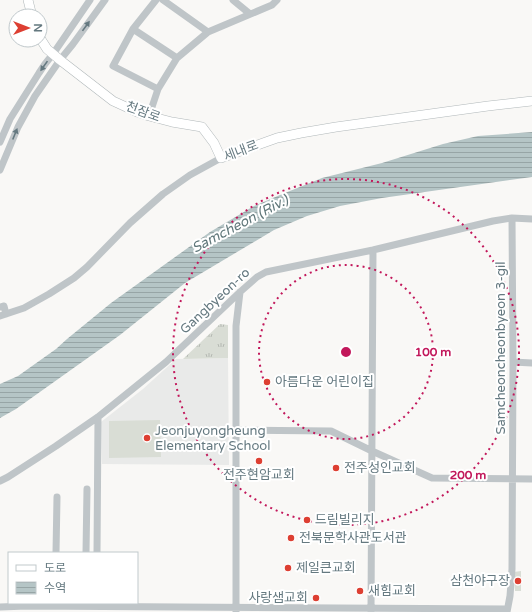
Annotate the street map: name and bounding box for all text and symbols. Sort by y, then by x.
north arrow [8,8,48,48]
one-way arrow [82,21,90,31]
text: N [31,24,44,32]
one-way arrow [40,61,48,71]
street label: 천잠로 [123,98,163,126]
one-way arrow [12,128,18,140]
street label: 세내로 [221,137,261,165]
water label: Samcheon (Riv.) [189,191,293,257]
street label: Samcheoncheonbyeon 3-gil [493,261,509,435]
street label: Gangbyeon-ro [177,265,253,337]
centre of rings [339,345,353,359]
text: 100 m [415,345,451,359]
place label: 아름다운 어린이집 [275,374,374,390]
marker: 아름다운 어린이집 [262,377,272,387]
place label: Jeonjuyongheung Elementary School [155,423,270,454]
marker: Jeonjuyongheung Elementary School [142,433,152,443]
marker: 전주현암교회 [254,456,264,466]
place label: 전주성인교회 [344,460,416,476]
marker: 전주성인교회 [331,463,341,473]
place label: 전주현암교회 [223,467,295,483]
text: 200 m [450,468,486,482]
place label: 드림빌리지 [315,512,375,528]
marker: 드림빌리지 [302,515,312,525]
place label: 전북문학사관도서관 [299,530,407,546]
marker: 전북문학사관도서관 [286,533,296,543]
legend [8,552,138,604]
place label: 제일큰교회 [296,560,356,576]
text: 도로 [44,561,66,575]
marker: 제일큰교회 [283,563,293,573]
place label: 삼천야구장 [450,573,510,589]
marker: 삼천야구장 [513,576,523,586]
text: 수역 [44,581,66,595]
place label: 새힘교회 [368,583,416,599]
marker: 새힘교회 [355,586,365,596]
place label: 사랑샘교회 [248,590,308,606]
marker: 사랑샘교회 [311,593,321,603]

